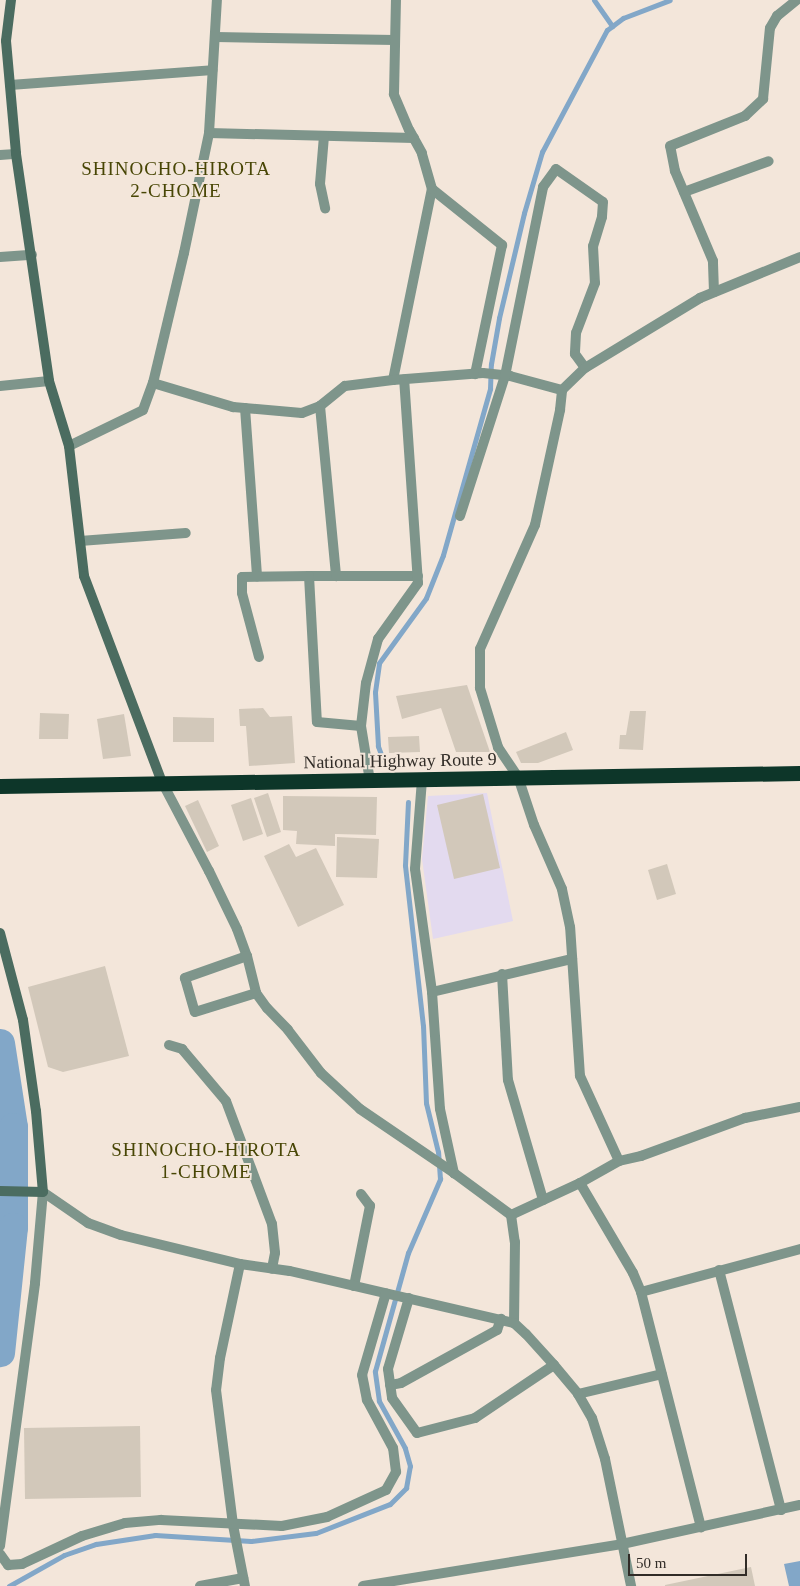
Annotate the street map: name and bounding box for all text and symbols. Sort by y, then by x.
district label: SHINOCHO-HIROTA 2-CHOME [81,158,271,202]
street label: National Highway Route 9 [292,748,508,774]
district label: SHINOCHO-HIROTA 1-CHOME [111,1139,301,1183]
scale bar [630,1544,749,1576]
text: 50 m [636,1555,666,1571]

